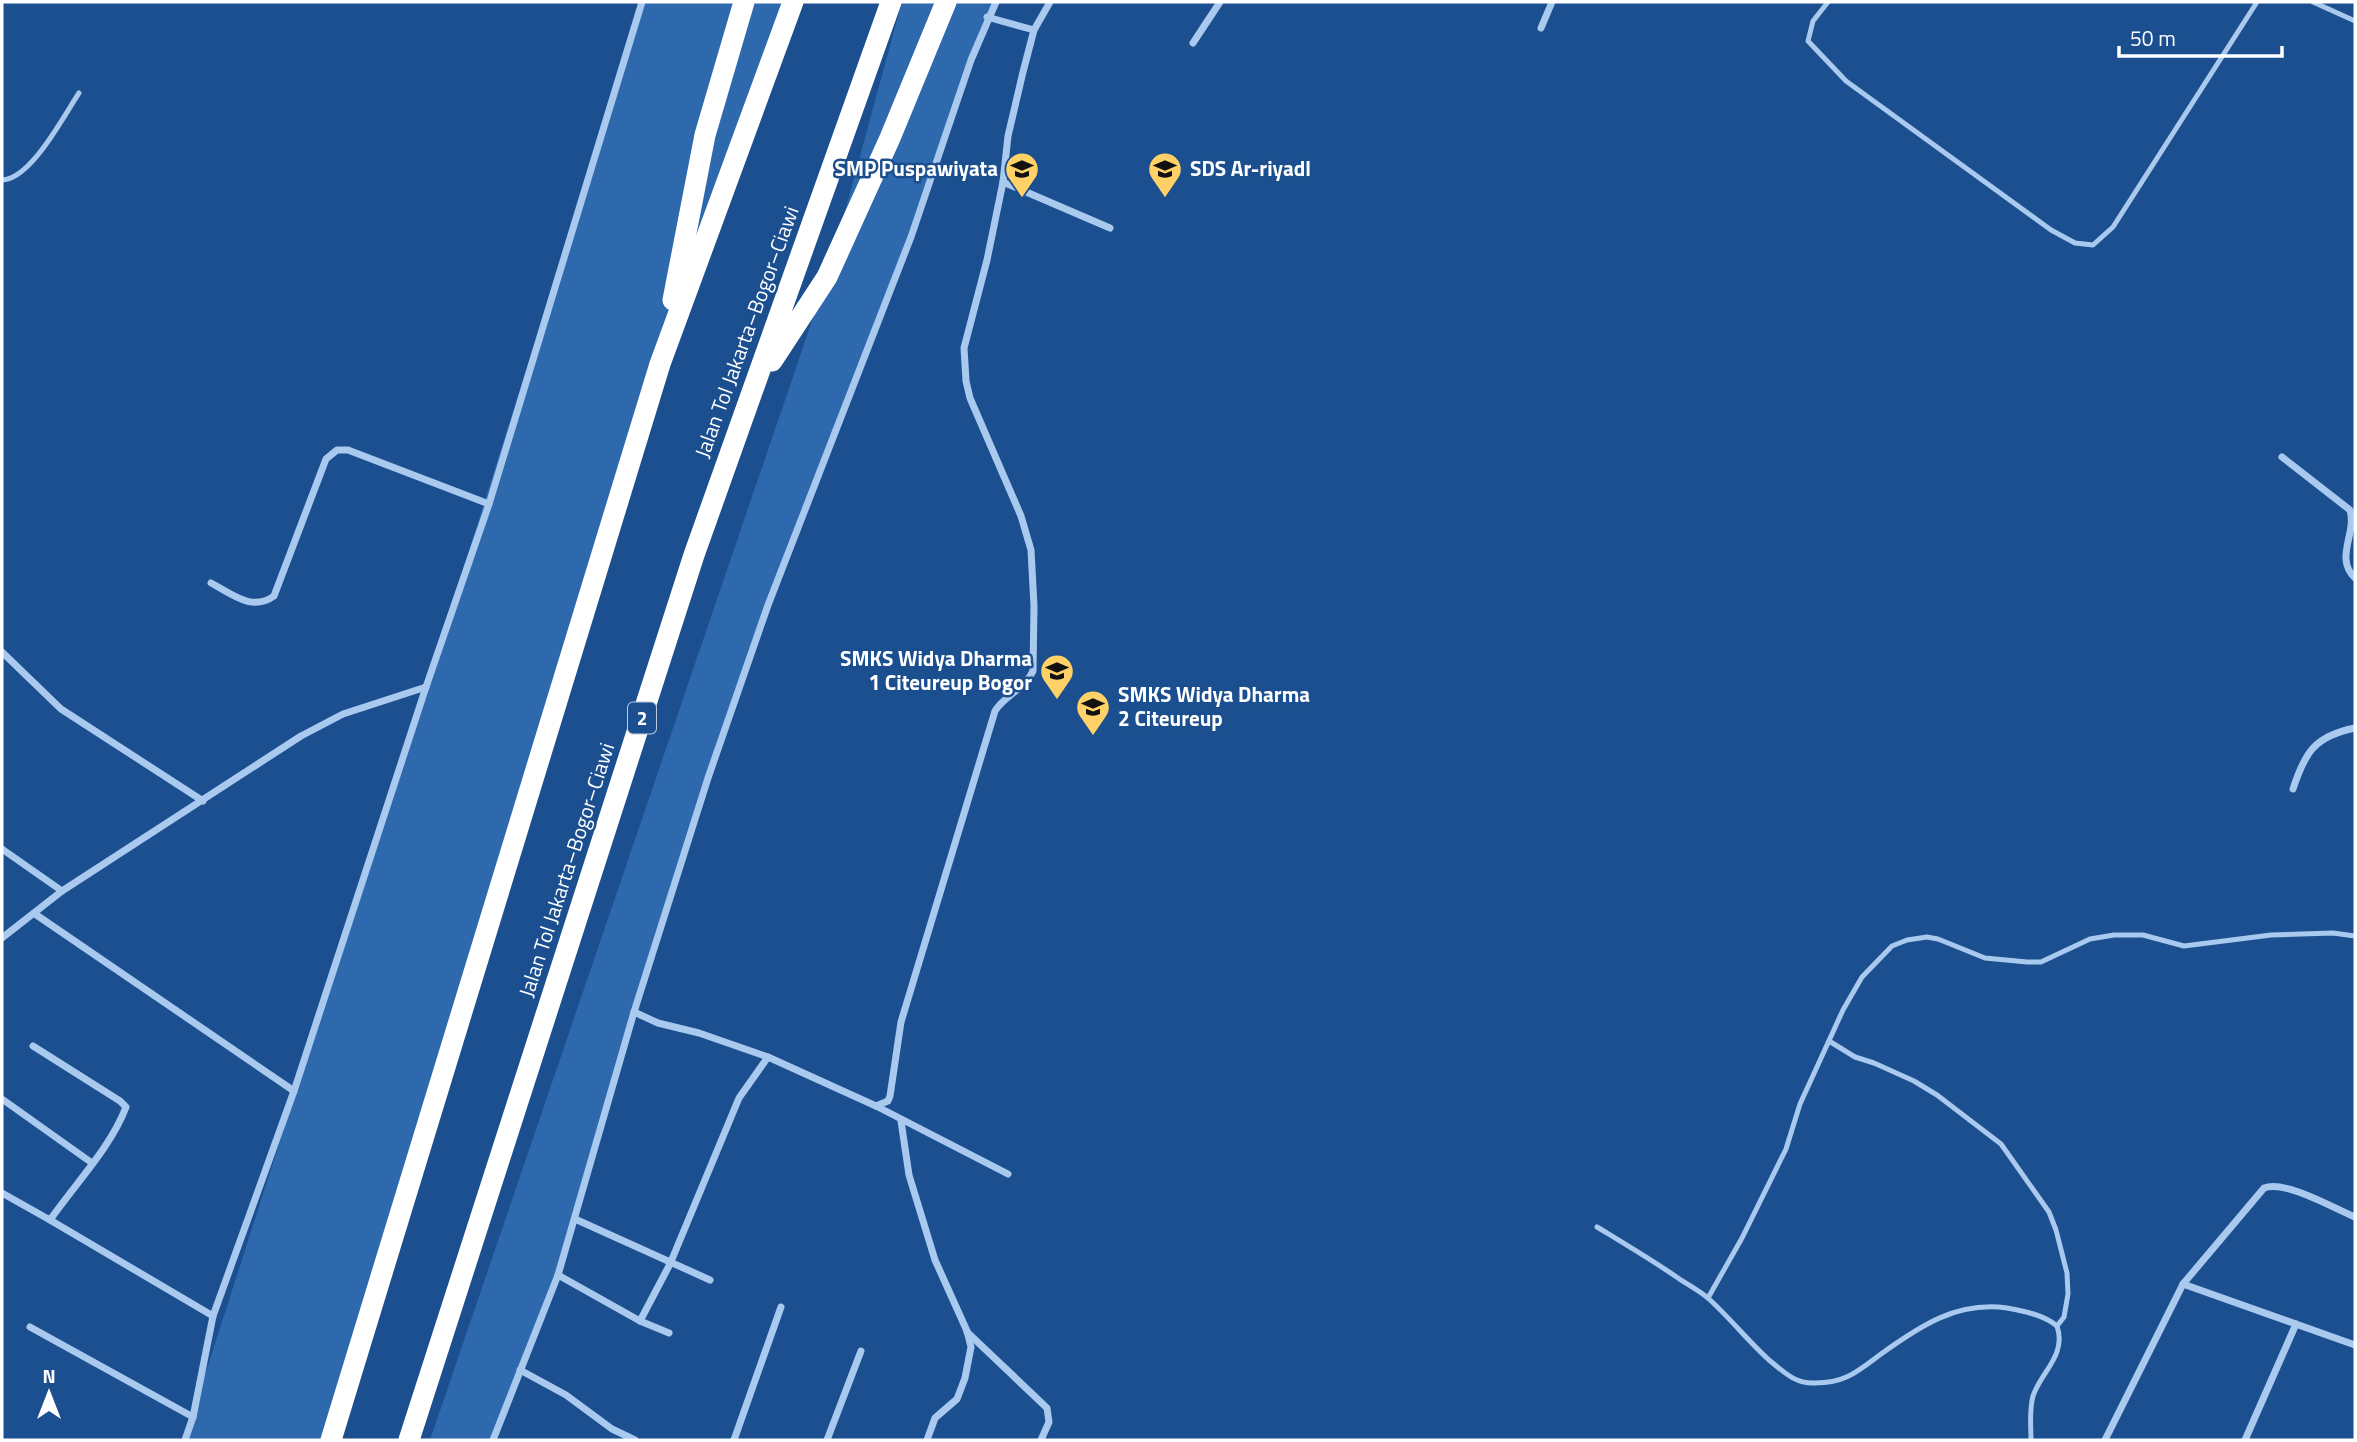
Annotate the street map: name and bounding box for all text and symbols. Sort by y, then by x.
scale bar [2119,14,2282,58]
text: 50 m [2130,22,2176,54]
school or university icon: SMP Puspawiyata [1003,150,1041,199]
school or university icon: SDS Ar-riyadl [1146,150,1184,199]
place label: SMP Puspawiyata [835,152,998,184]
place label: SDS Ar-riyadl [1190,152,1311,184]
street label: Jalan Tol Jakarta–Bogor–Ciawi [686,201,807,462]
place label: SMKS Widya Dharma 1 Citeureup Bogor [840,642,1032,698]
school or university icon: SMKS Widya Dharma 1 Citeureup Bogor [1038,652,1076,701]
place label: SMKS Widya Dharma 2 Citeureup [1118,678,1310,734]
school or university icon: SMKS Widya Dharma 2 Citeureup [1074,688,1112,737]
road number: 2 [628,702,656,734]
street label: Jalan Tol Jakarta–Bogor–Ciawi [510,738,622,1001]
north arrow [14,1358,84,1428]
text: N [42,1361,56,1390]

